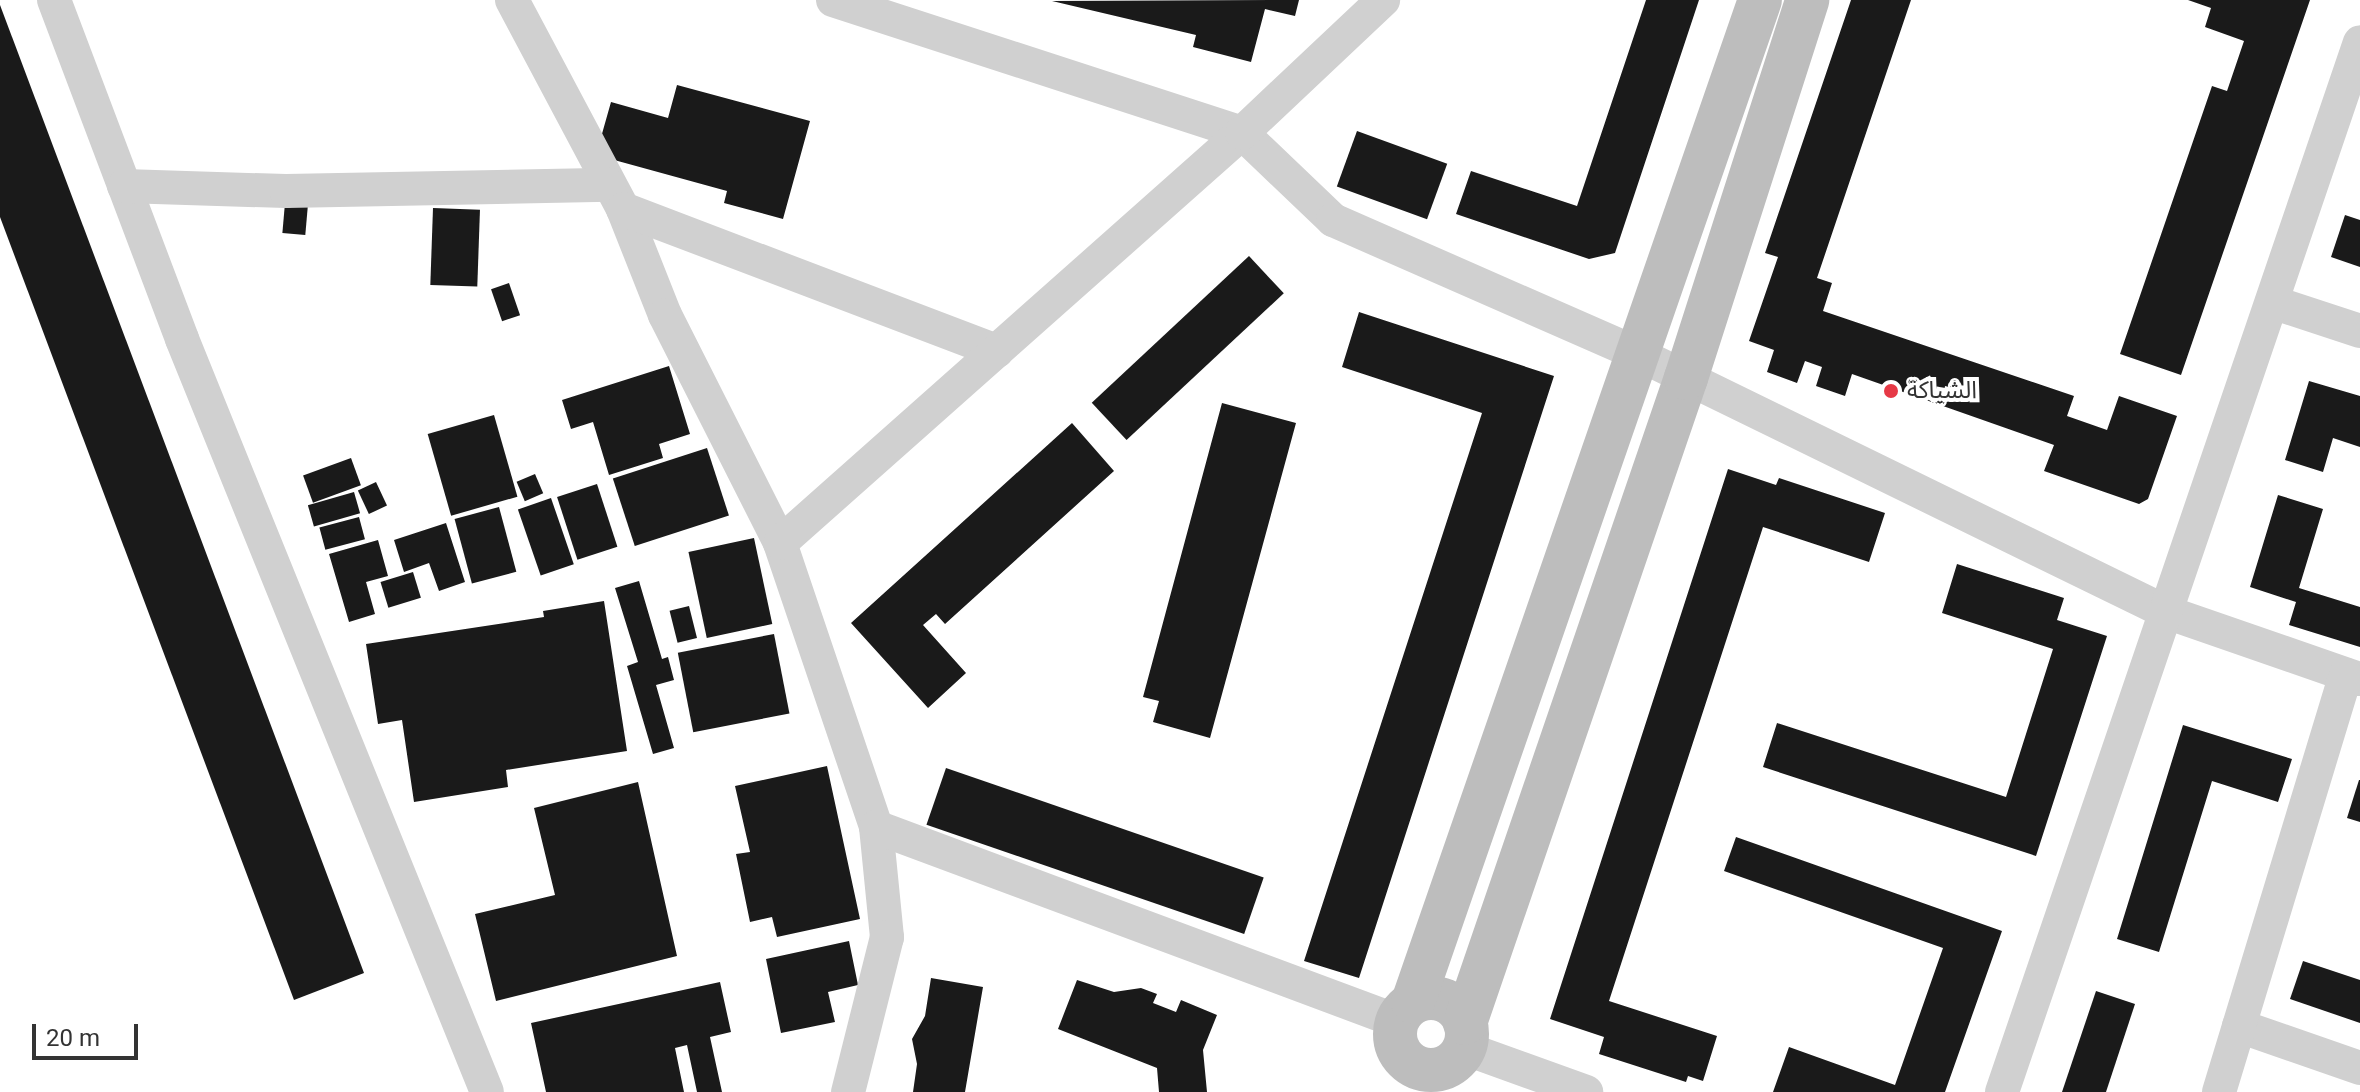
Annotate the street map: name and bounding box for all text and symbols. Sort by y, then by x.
place label: الشياكة [1907,377,1977,405]
marker: الشياكة [1882,382,1900,400]
scale bar [36,1008,142,1058]
text: 20 m [46,1024,100,1052]

